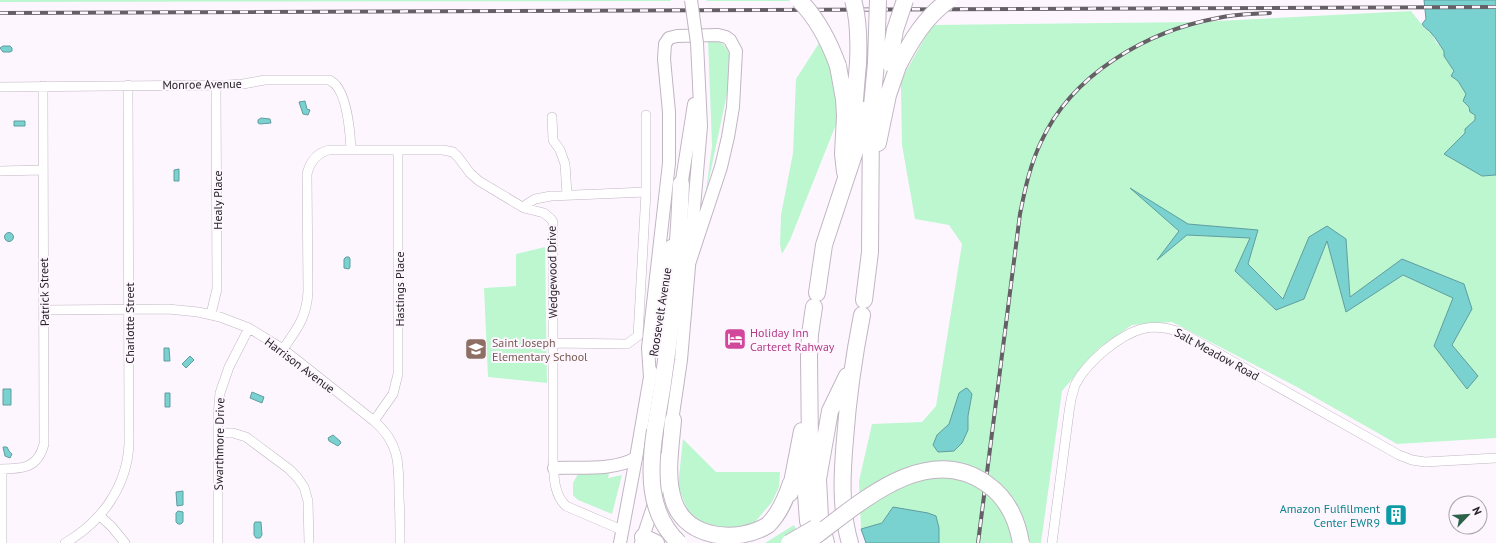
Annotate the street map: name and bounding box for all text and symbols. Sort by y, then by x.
street label: Monroe Avenue [162,76,242,92]
street label: Healy Place [210,170,225,230]
street label: Wedgewood Drive [544,226,560,318]
street label: Hastings Place [392,251,407,327]
street label: Patrick Street [36,258,52,326]
street label: Roosevelt Avenue [646,266,674,358]
street label: Charlotte Street [122,282,137,364]
place label: Holiday Inn Carteret Rahway [750,325,835,354]
street label: Salt Meadow Road [1172,325,1262,383]
hotel icon: Holiday Inn Carteret Rahway [722,326,748,352]
street label: Harrison Avenue [262,334,338,396]
place label: Saint Joseph Elementary School [492,335,588,364]
school or university icon: Saint Joseph Elementary School [463,336,489,362]
street label: Swarthmore Drive [211,398,227,490]
north arrow [1448,495,1488,535]
place label: Amazon Fulfillment Center EWR9 [1280,501,1380,530]
building icon: Amazon Fulfillment Center EWR9 [1383,502,1409,528]
text: N [1469,505,1485,517]

